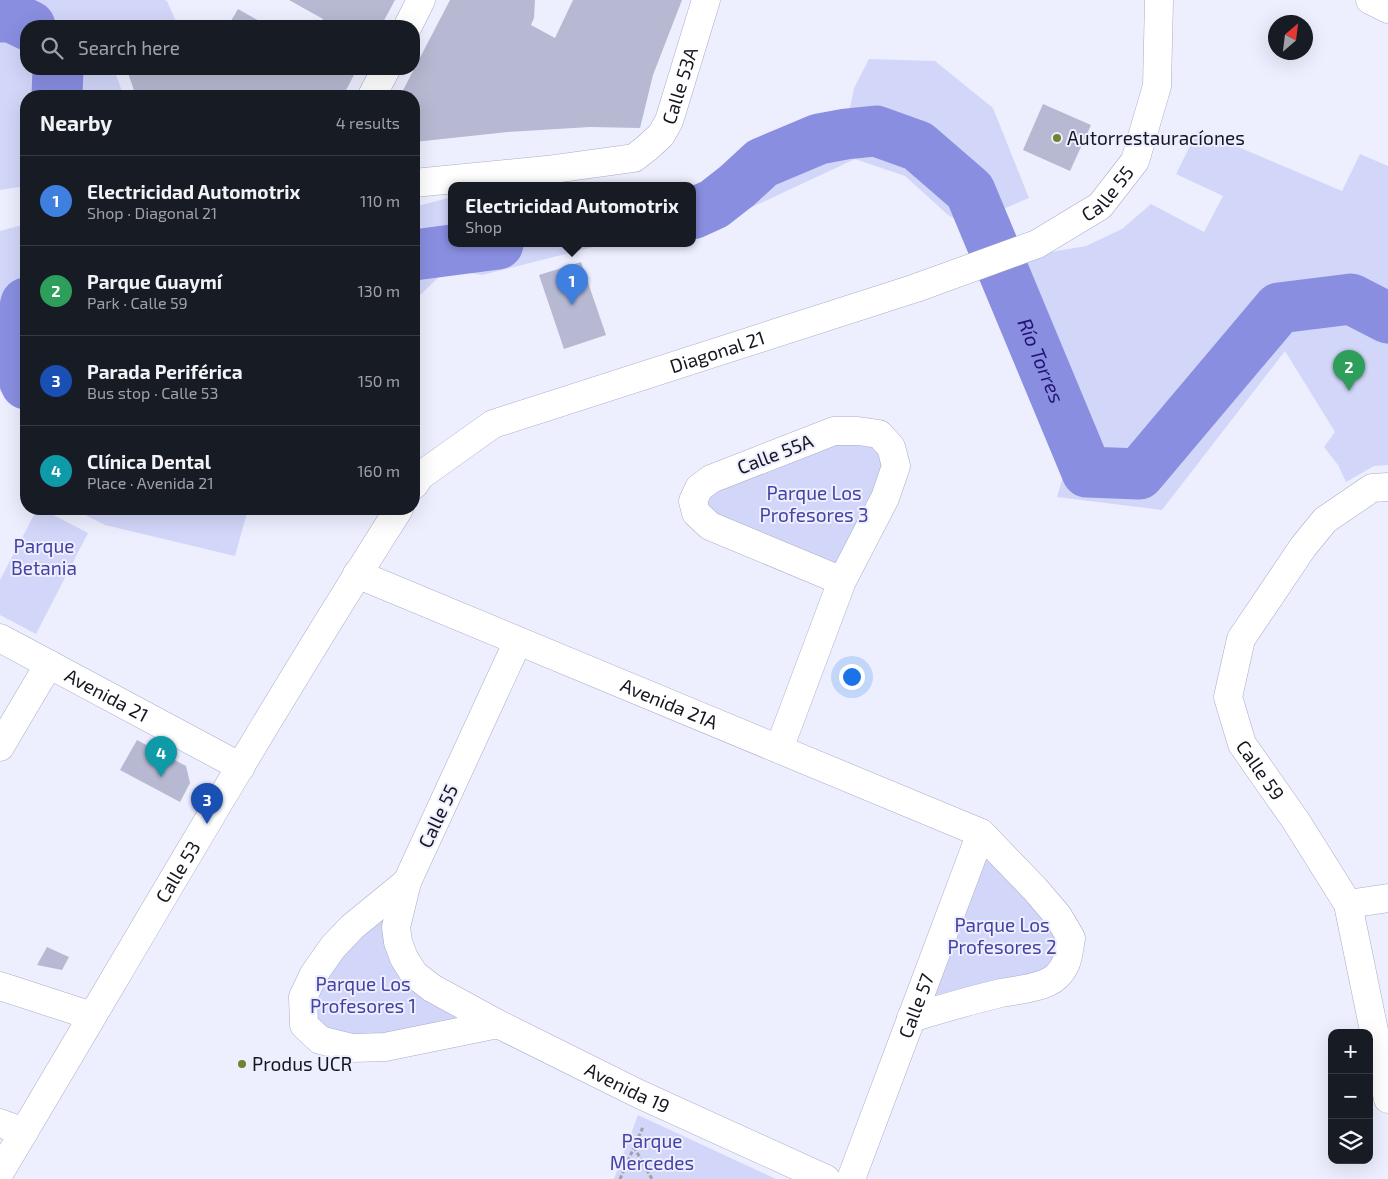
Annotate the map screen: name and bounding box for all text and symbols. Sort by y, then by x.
north arrow [1268,15,1313,60]
search box [20,20,420,75]
icon: search [38,34,66,62]
text: Search here [78,36,180,59]
street label: Calle 53A [657,44,702,127]
text: Nearby [40,110,112,135]
text: 4 results [336,113,400,132]
place label: Autorrestauracíones [1067,126,1245,149]
marker: Autorrestauracíones [1051,132,1063,144]
street label: Calle 55 [1077,161,1138,226]
text: Electricidad Automotrix [87,180,300,203]
popup [448,182,696,247]
text: 1 [53,191,59,210]
text: 110 m [360,191,400,210]
text: Electricidad Automotrix [465,194,679,217]
text: Shop · Diagonal 21 [87,203,217,222]
text: Shop [465,217,502,236]
pin: 1 [556,264,588,305]
text: Parque Guaymí [87,270,222,293]
text: 2 [51,281,61,300]
text: 130 m [358,281,400,300]
text: Park · Calle 59 [87,293,188,312]
water label: Río Torres [1013,314,1070,406]
street label: Diagonal 21 [667,325,767,377]
pin: 2 [1333,350,1365,391]
text: Parada Periférica [87,360,243,383]
text: 3 [51,371,61,390]
text: 150 m [358,371,400,390]
text: Bus stop · Calle 53 [87,383,218,402]
street label: Calle 55A [734,429,816,478]
text: Clínica Dental [87,450,211,473]
text: 4 [51,461,61,480]
text: 160 m [357,461,400,480]
text: Place · Avenida 21 [87,473,214,492]
park label: Parque Los Profesores 3 [759,481,869,526]
park label: Parque Betania [11,534,77,579]
street label: Avenida 21 [61,663,153,726]
your location [839,664,865,690]
street label: Avenida 21A [617,673,722,734]
street label: Calle 59 [1232,735,1290,804]
pin: 4 [145,736,177,777]
street label: Calle 55 [413,780,462,851]
pin: 3 [191,783,223,824]
street label: Calle 53 [150,836,204,906]
park label: Parque Los Profesores 2 [947,913,1057,958]
street label: Calle 57 [893,970,938,1041]
park label: Parque Los Profesores 1 [310,972,416,1017]
map controls [1328,1029,1373,1164]
button: + [1328,1029,1373,1074]
place label: Produs UCR [252,1052,352,1075]
street label: Avenida 19 [581,1057,674,1117]
marker: Produs UCR [236,1058,248,1070]
button: − [1328,1074,1373,1119]
button: layers [1328,1119,1373,1164]
park label: Parque Mercedes [610,1129,694,1174]

